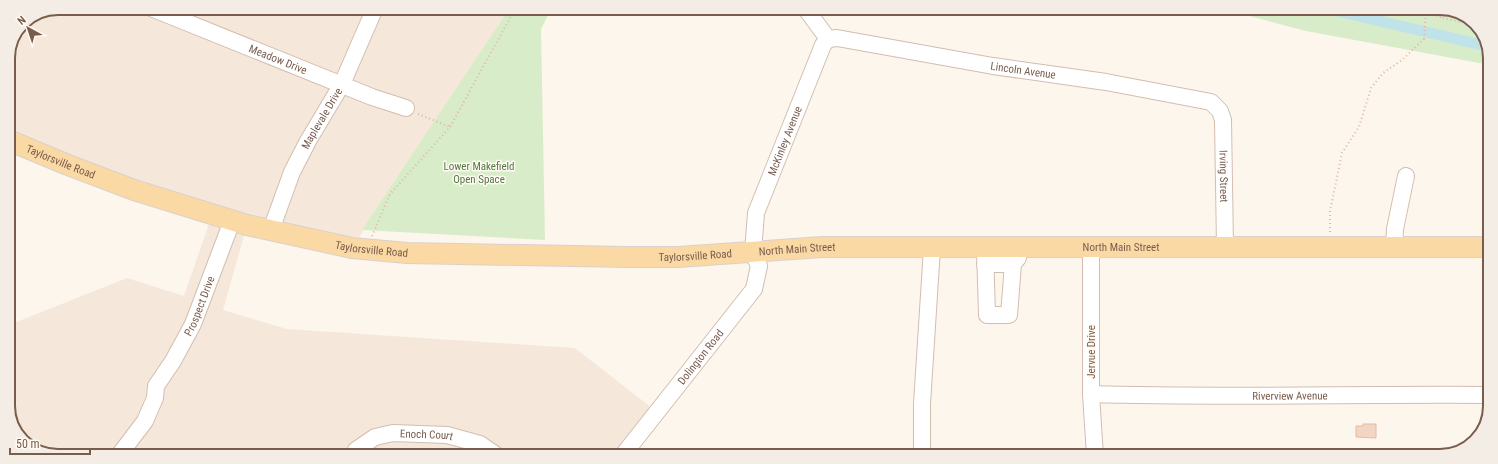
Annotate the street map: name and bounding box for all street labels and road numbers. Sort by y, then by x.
street label: Meadow Drive [247,42,309,77]
street label: Lincoln Avenue [990,59,1057,81]
street label: Maplevale Drive [299,85,345,151]
street label: McKinley Avenue [765,104,804,178]
street label: Taylorsville Road [24,142,97,181]
street label: Irving Street [1217,150,1231,203]
street label: Taylorsville Road [334,238,409,260]
street label: North Main Street [758,240,835,258]
street label: North Main Street [1083,241,1159,254]
street label: Taylorsville Road [659,247,732,264]
street label: Prospect Drive [181,274,217,338]
street label: Jervue Drive [1085,325,1098,379]
street label: Dolington Road [675,327,726,387]
street label: Riverview Avenue [1252,389,1328,402]
street label: Enoch Court [400,427,455,443]

